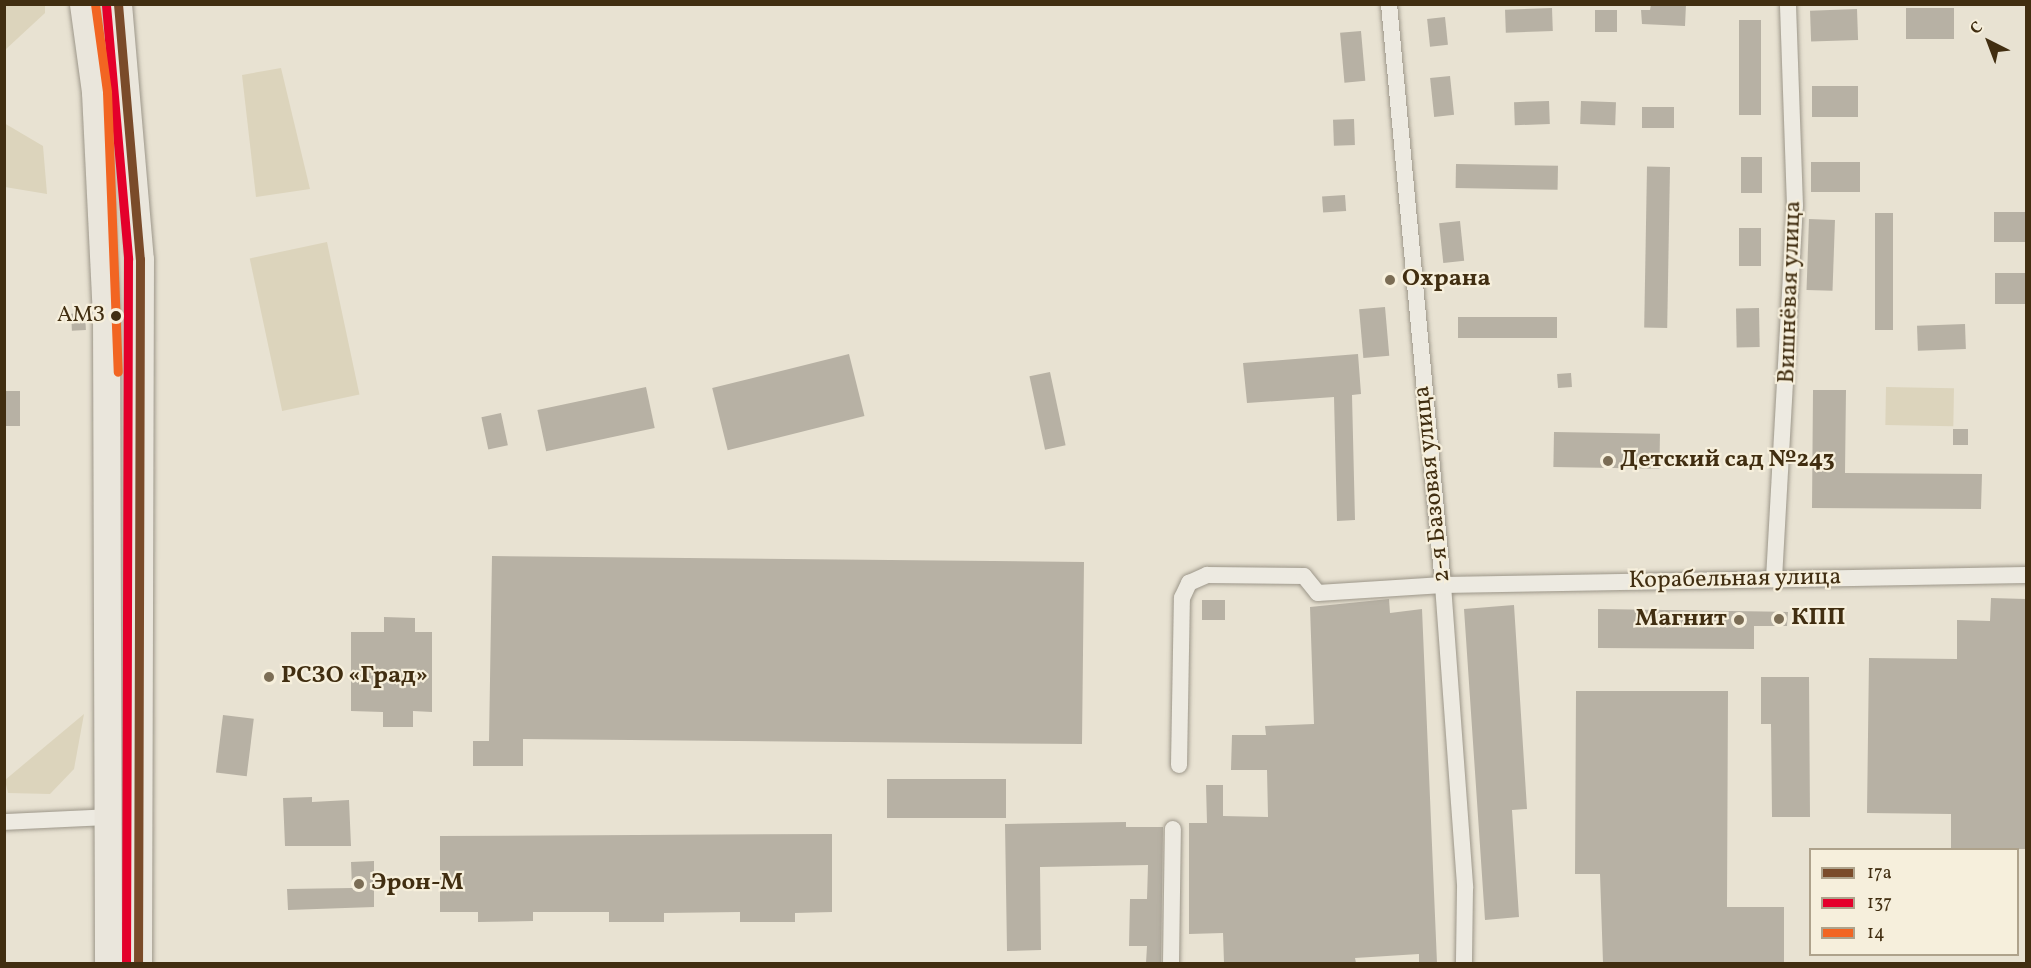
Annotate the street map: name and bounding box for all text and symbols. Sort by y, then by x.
north arrow [1959,12,2019,72]
text: С [1966,17,1988,40]
street label: Вишнёвая улица [1773,200,1809,384]
place label: Охрана [1402,266,1490,294]
marker: Охрана [1383,273,1397,287]
place label: АМЗ [57,303,105,329]
marker: АМЗ [110,310,122,322]
street label: 2-я Базовая улица [1408,384,1458,584]
place label: Детский сад №243 [1620,447,1835,475]
marker: Детский сад №243 [1601,454,1615,468]
street label: Корабельная улица [1628,564,1842,596]
place label: КПП [1791,605,1845,633]
place label: Магнит [1635,606,1727,634]
marker: КПП [1772,612,1786,626]
marker: Магнит [1732,613,1746,627]
place label: РСЗО «Град» [281,663,428,691]
marker: РСЗО «Град» [262,670,276,684]
legend [1809,848,2019,956]
text: 17a [1867,861,1892,886]
place label: Эрон-М [371,870,463,898]
marker: Эрон-М [352,877,366,891]
text: 137 [1867,891,1892,916]
text: 14 [1867,921,1885,946]

